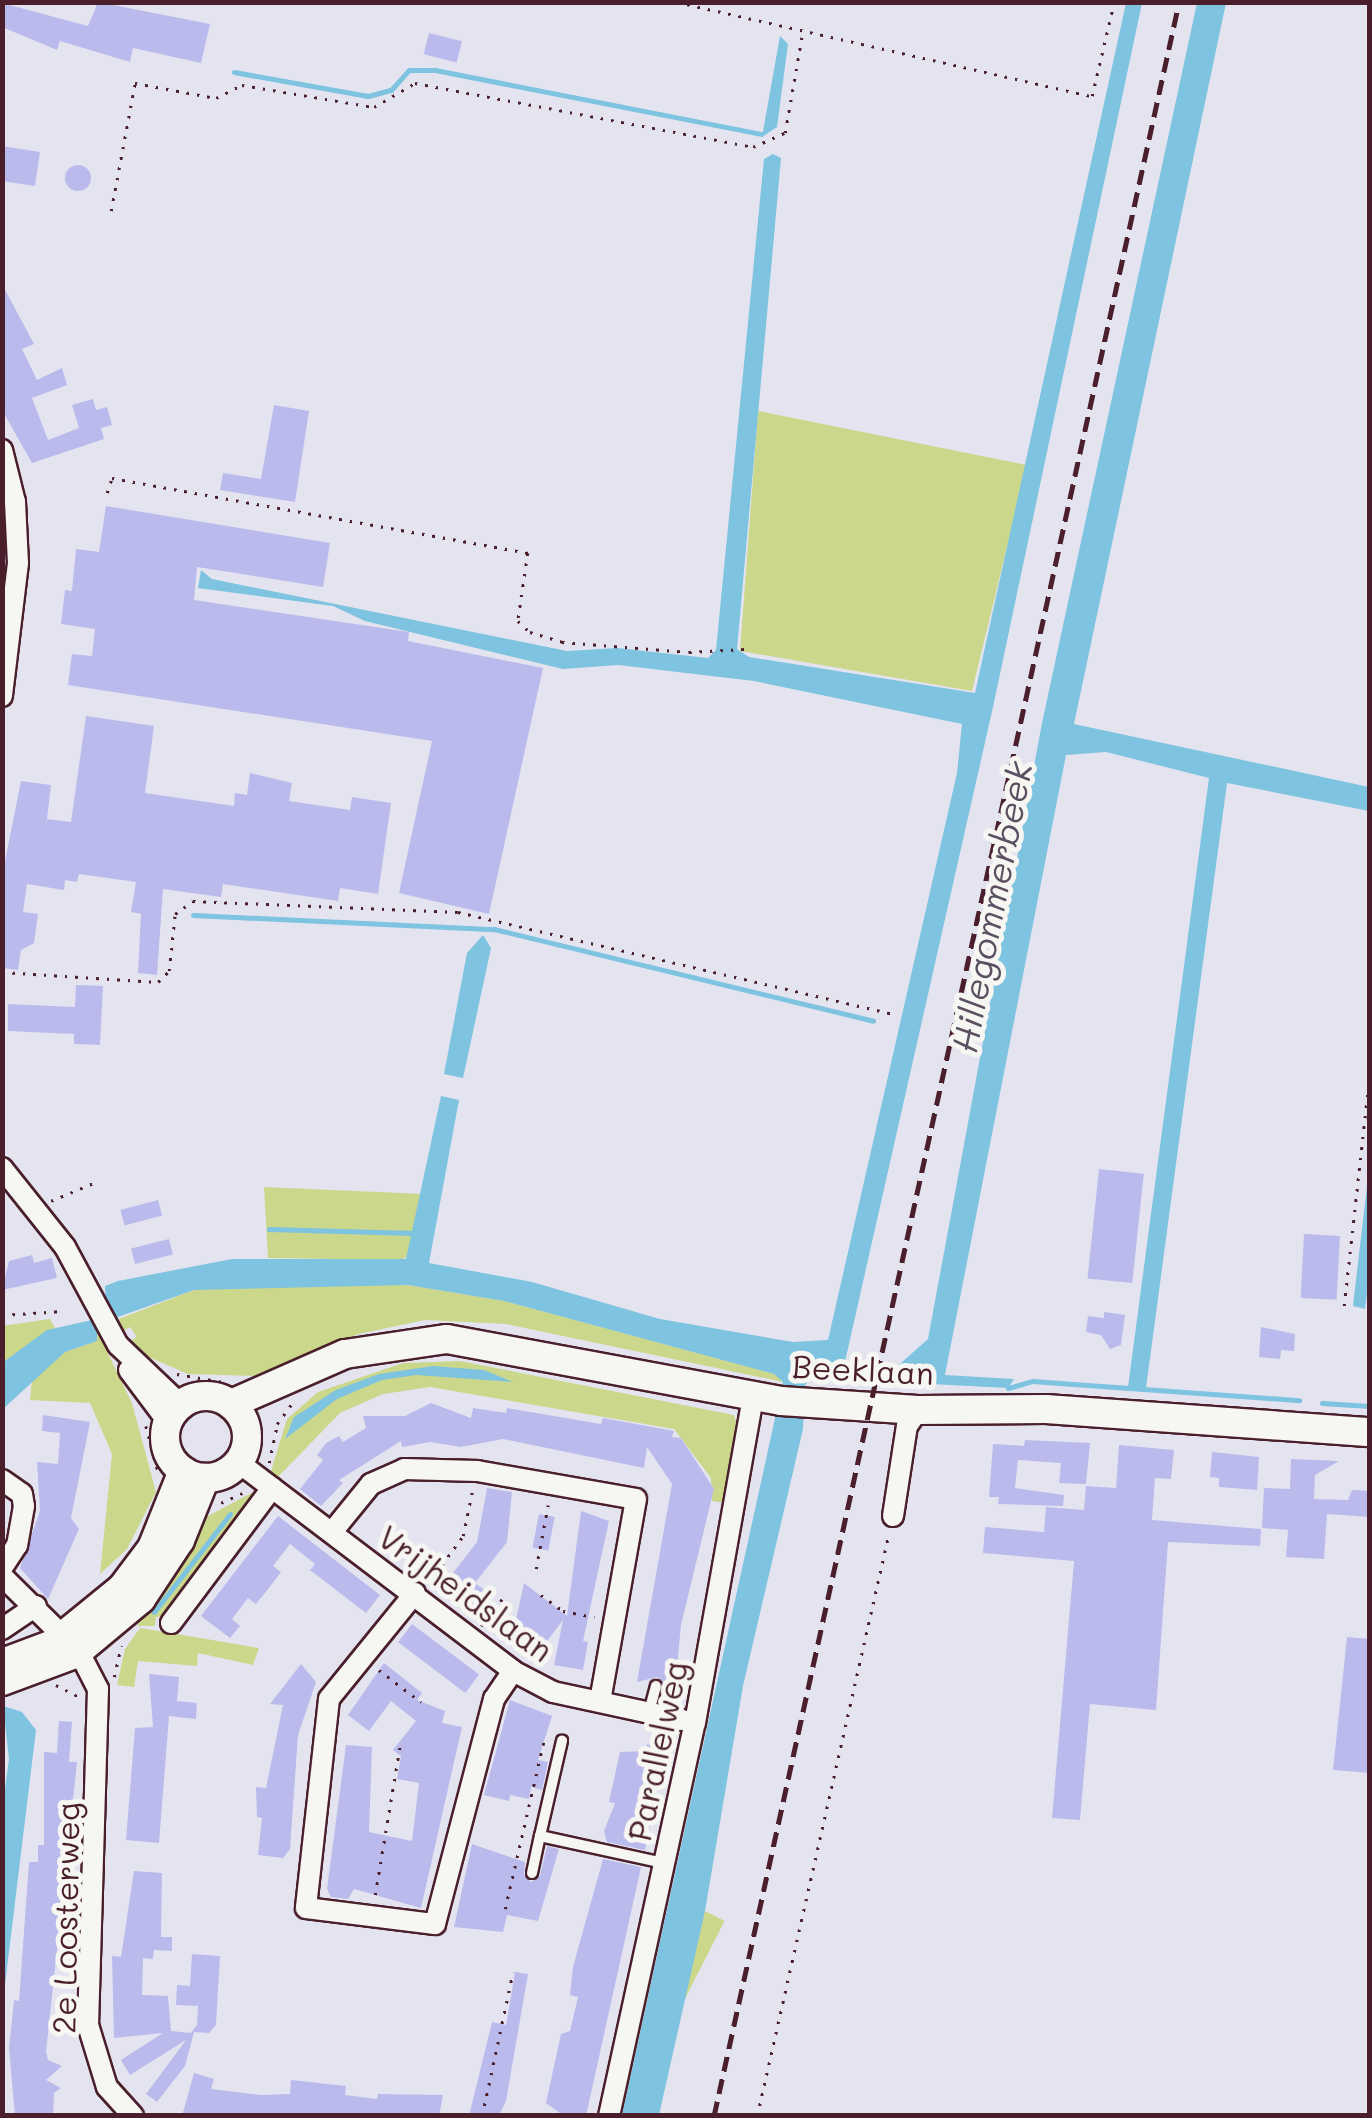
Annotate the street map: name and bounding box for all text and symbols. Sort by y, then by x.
water label: Hillegommerbeek [942,758,1040,1056]
street label: Beeklaan [791,1346,935,1392]
street label: Vrijheidslaan [371,1517,561,1669]
street label: Parallelweg [619,1658,695,1844]
street label: 2e Loosterweg [44,1802,86,2034]

